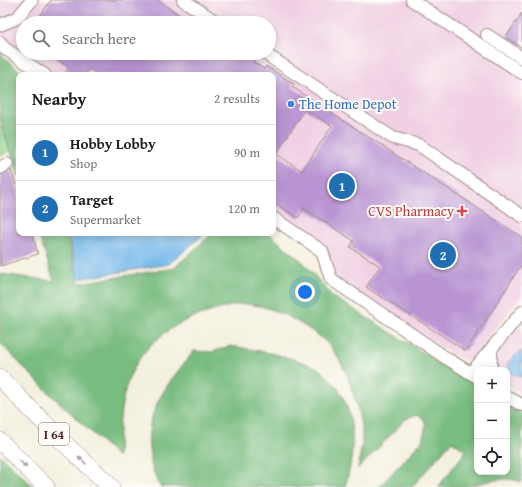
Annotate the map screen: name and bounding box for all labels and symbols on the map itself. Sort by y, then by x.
place label: The Home Depot [299,94,397,114]
marker: The Home Depot [286,99,296,109]
pin: 1 [329,171,355,201]
place label: CVS Pharmacy [368,201,454,221]
marker: CVS Pharmacy [457,206,467,216]
pin: 2 [430,240,456,270]
your location [295,282,315,302]
road number: I 64 [39,423,69,445]
one-way arrow [77,456,87,465]
one-way arrow [18,459,28,469]

